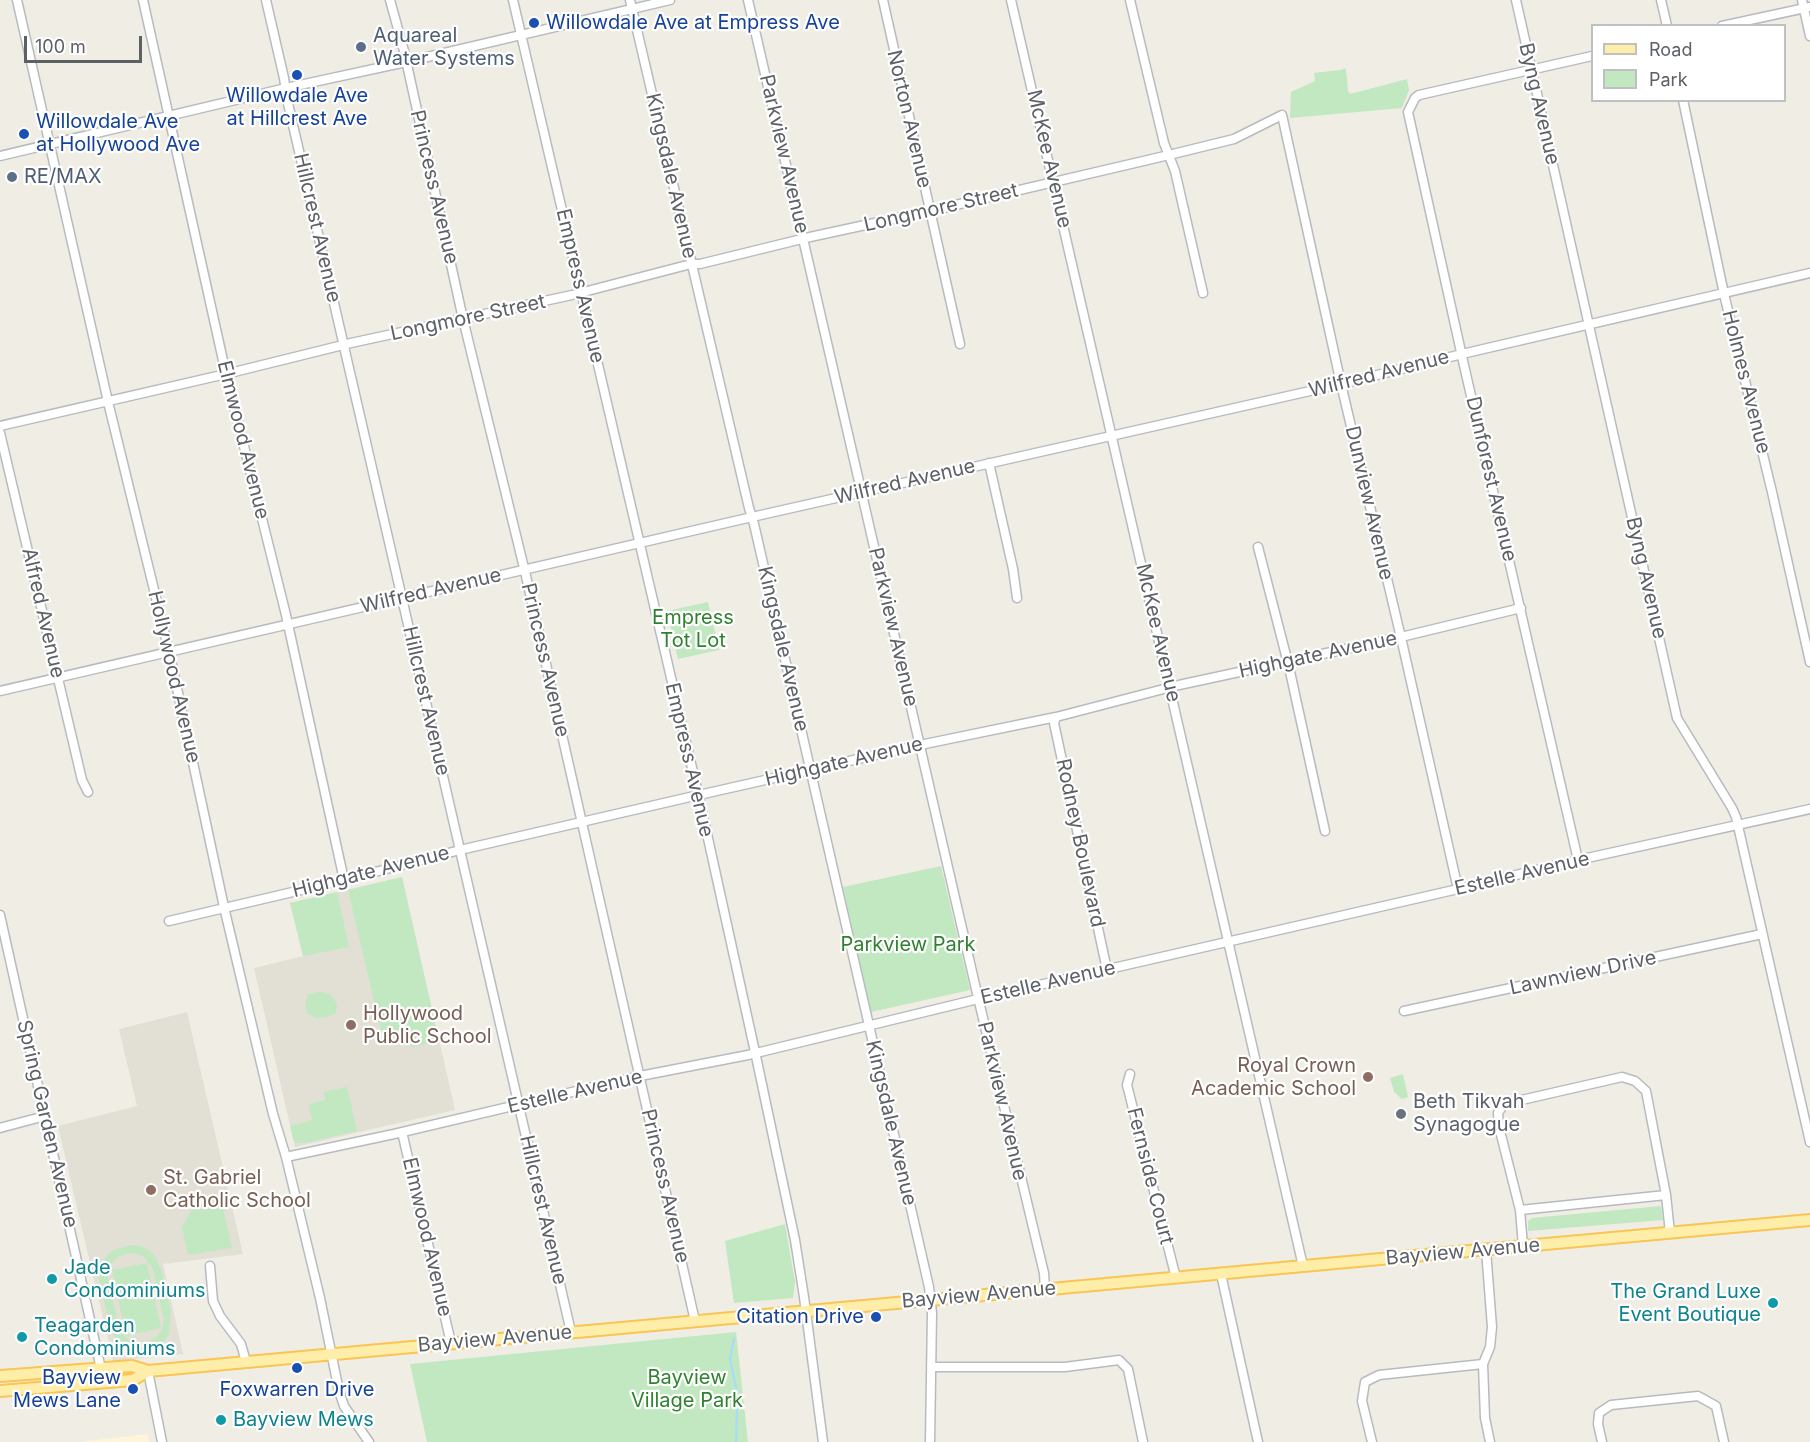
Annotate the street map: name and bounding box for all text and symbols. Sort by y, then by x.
place label: Willowdale Ave at Empress Ave [546,11,840,35]
marker: Willowdale Ave at Empress Ave [527,16,541,30]
scale bar [27,24,146,62]
place label: Aquareal Water Systems [373,24,515,71]
legend [1591,24,1786,102]
text: 100 m [35,36,86,57]
text: Road [1649,39,1692,60]
marker: Aquareal Water Systems [354,40,368,54]
street label: Byng Avenue [1513,41,1565,167]
street label: Norton Avenue [881,48,937,190]
marker: Willowdale Ave at Hillcrest Ave [290,68,304,82]
text: Park [1649,69,1688,90]
street label: Parkview Avenue [754,72,814,236]
place label: Willowdale Ave at Hillcrest Ave [226,84,368,131]
street label: McKee Avenue [1021,87,1077,231]
street label: Kingsdale Avenue [640,91,702,261]
street label: Princess Avenue [405,108,463,266]
place label: Willowdale Ave at Hollywood Ave [36,110,200,157]
marker: Willowdale Ave at Hollywood Ave [17,127,31,141]
street label: Hillcrest Avenue [288,151,346,305]
place label: RE/MAX [24,165,102,189]
marker: RE/MAX [5,170,19,184]
street label: Longmore Street [861,179,1021,237]
street label: Empress Avenue [551,207,609,365]
street label: Longmore Street [388,290,548,346]
street label: Holmes Avenue [1717,308,1775,456]
street label: Wilfred Avenue [1306,345,1452,403]
street label: Elmwood Avenue [212,358,274,522]
street label: Dunforest Avenue [1460,394,1522,564]
street label: Dunview Avenue [1340,424,1398,582]
street label: Wilfred Avenue [832,454,978,510]
street label: Byng Avenue [1620,515,1672,641]
street label: Alfred Avenue [16,545,70,681]
street label: Parkview Avenue [863,545,923,709]
street label: McKee Avenue [1130,561,1186,705]
street label: Wilfred Avenue [358,563,504,619]
street label: Kingsdale Avenue [752,564,814,734]
street label: Princess Avenue [516,581,574,739]
street label: Hollywood Avenue [143,589,205,765]
park label: Empress Tot Lot [652,606,734,653]
street label: Hillcrest Avenue [397,624,455,778]
street label: Highgate Avenue [1237,627,1399,683]
street label: Empress Avenue [660,681,718,839]
street label: Highgate Avenue [763,732,925,792]
street label: Rodney Boulevard [1050,757,1110,929]
street label: Highgate Avenue [290,841,452,903]
street label: Estelle Avenue [1452,847,1592,901]
park label: Parkview Park [840,933,976,957]
street label: Lawnview Drive [1507,946,1659,1000]
street label: Estelle Avenue [978,956,1118,1010]
place label: Hollywood Public School [363,1002,491,1049]
street label: Spring Garden Avenue [11,1018,83,1230]
marker: Hollywood Public School [344,1018,358,1032]
street label: Parkview Avenue [972,1019,1032,1183]
street label: Kingsdale Avenue [860,1038,922,1208]
place label: Royal Crown Academic School [1191,1054,1356,1101]
street label: Estelle Avenue [505,1065,645,1119]
marker: Royal Crown Academic School [1361,1070,1375,1084]
place label: Beth Tikvah Synagogue [1413,1090,1525,1137]
street label: Fernside Court [1121,1105,1179,1247]
street label: Princess Avenue [636,1107,694,1265]
marker: Beth Tikvah Synagogue [1394,1107,1408,1121]
street label: Hillcrest Avenue [514,1133,572,1287]
street label: Elmwood Avenue [397,1155,457,1319]
place label: St. Gabriel Catholic School [163,1166,311,1213]
marker: St. Gabriel Catholic School [144,1183,158,1197]
street label: Bayview Avenue [1385,1233,1541,1271]
place label: Jade Condominiums [64,1256,206,1303]
marker: Jade Condominiums [45,1272,59,1286]
street label: Bayview Avenue [901,1276,1057,1314]
place label: The Grand Luxe Event Boutique [1610,1280,1761,1327]
marker: The Grand Luxe Event Boutique [1766,1296,1780,1310]
place label: Citation Drive [736,1305,864,1329]
marker: Citation Drive [869,1310,883,1324]
place label: Teagarden Condominiums [34,1314,176,1361]
street label: Bayview Avenue [417,1320,573,1358]
marker: Teagarden Condominiums [15,1330,29,1344]
marker: Foxwarren Drive [290,1361,304,1375]
place label: Bayview Mews Lane [13,1366,121,1413]
park label: Bayview Village Park [631,1366,743,1413]
place label: Foxwarren Drive [220,1378,374,1402]
marker: Bayview Mews Lane [126,1382,140,1396]
place label: Bayview Mews [233,1408,374,1432]
marker: Bayview Mews [214,1413,228,1427]

